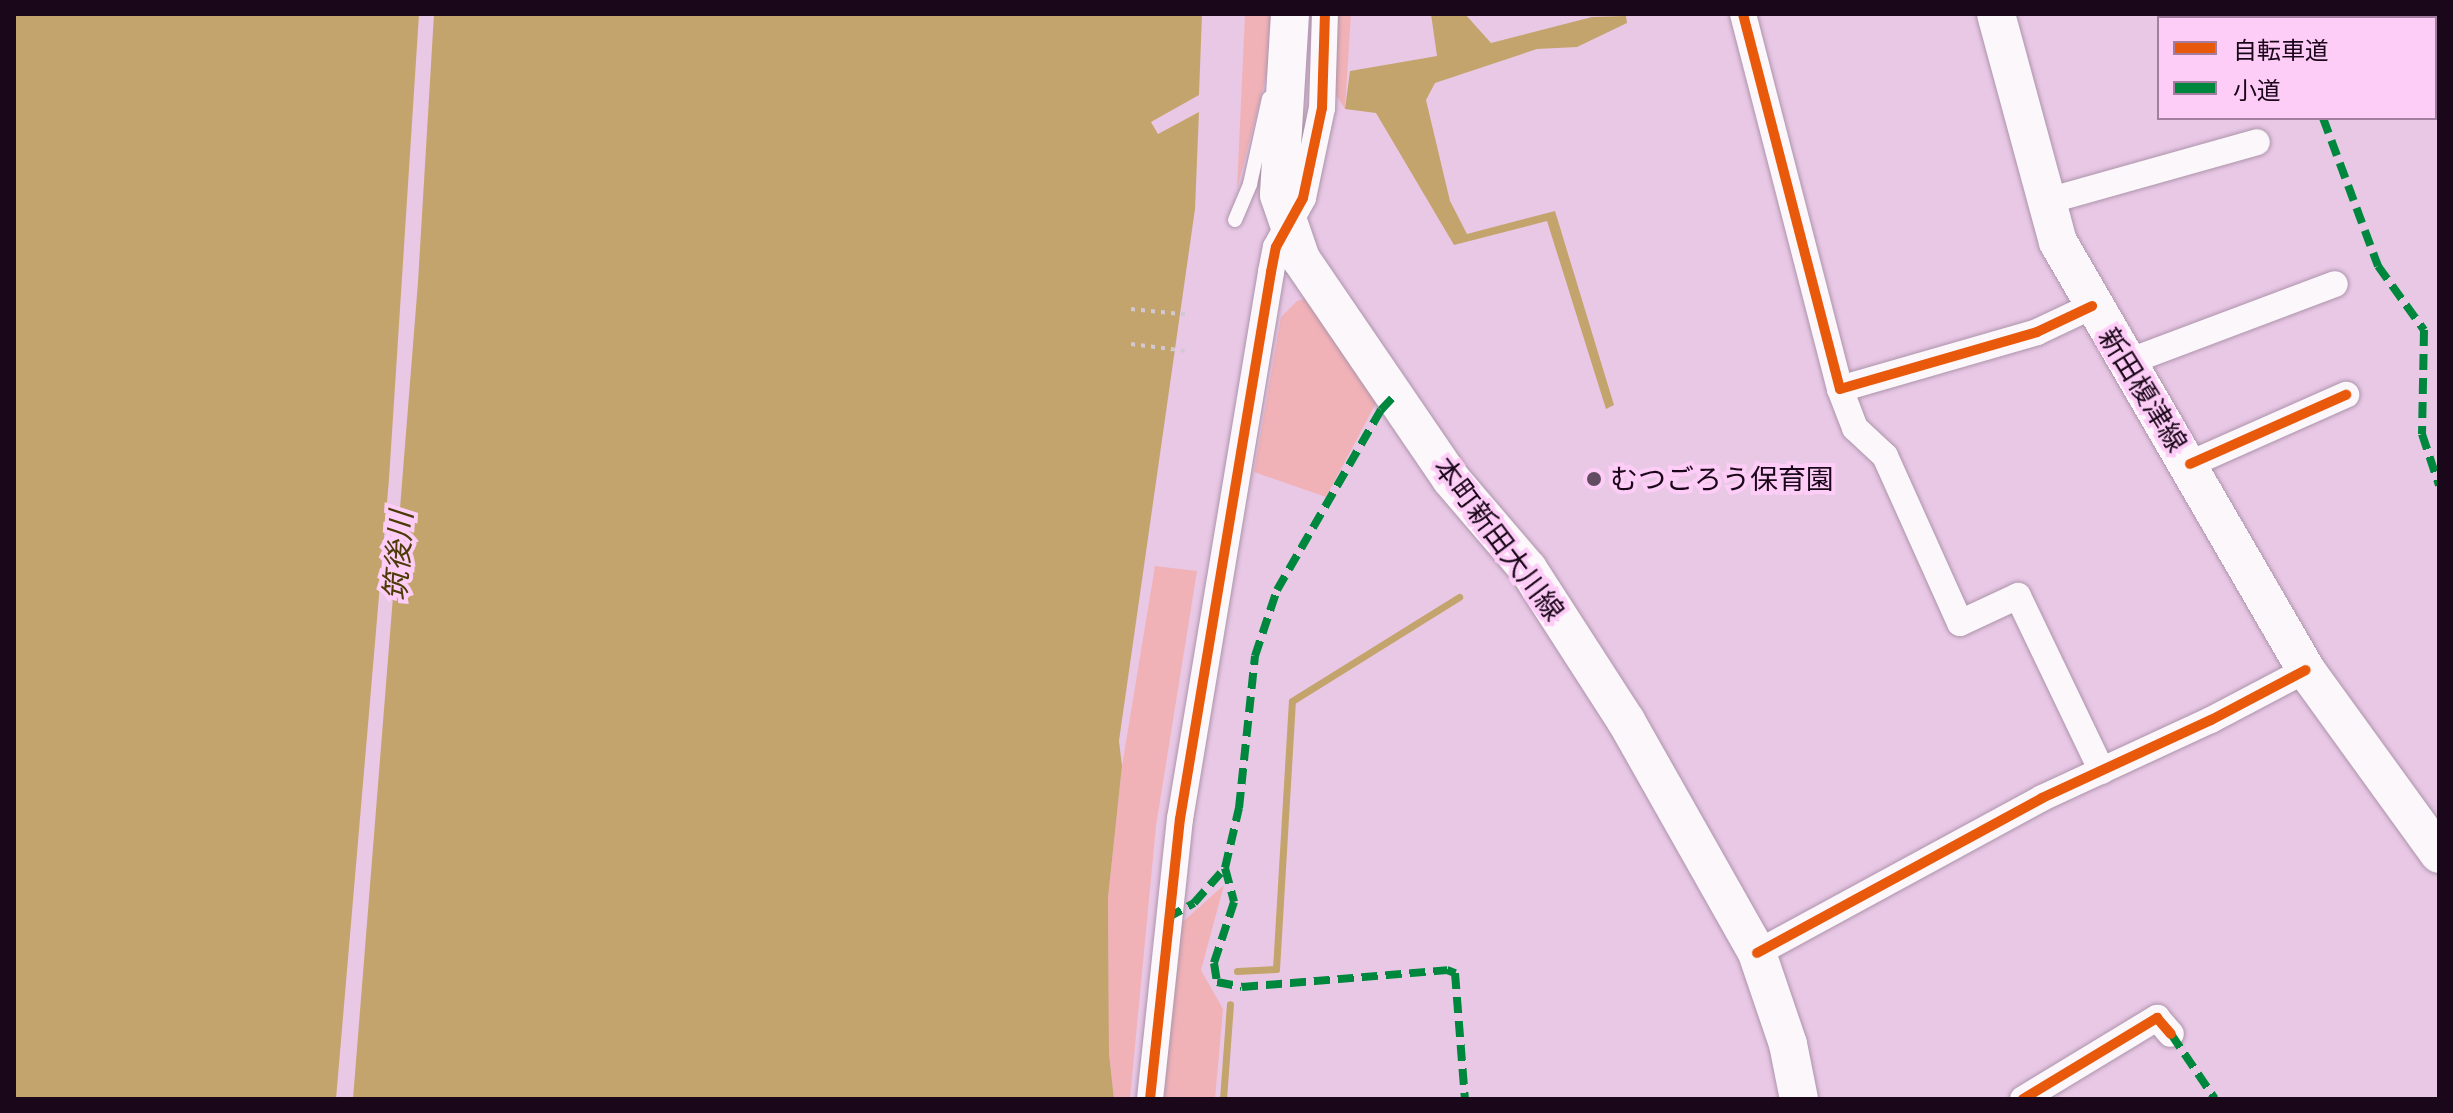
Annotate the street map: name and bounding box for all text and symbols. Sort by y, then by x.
legend [2157,16,2437,120]
text: 自転車道 [2233,35,2329,65]
text: 小道 [2233,75,2281,105]
street label: 新田榎津線 [2092,322,2194,458]
street label: 本町新田大川線 [1427,451,1571,627]
place label: むつごろう保育園 [1610,462,1834,496]
marker: むつごろう保育園 [1585,470,1603,488]
water label: 筑後川 [377,510,419,602]

